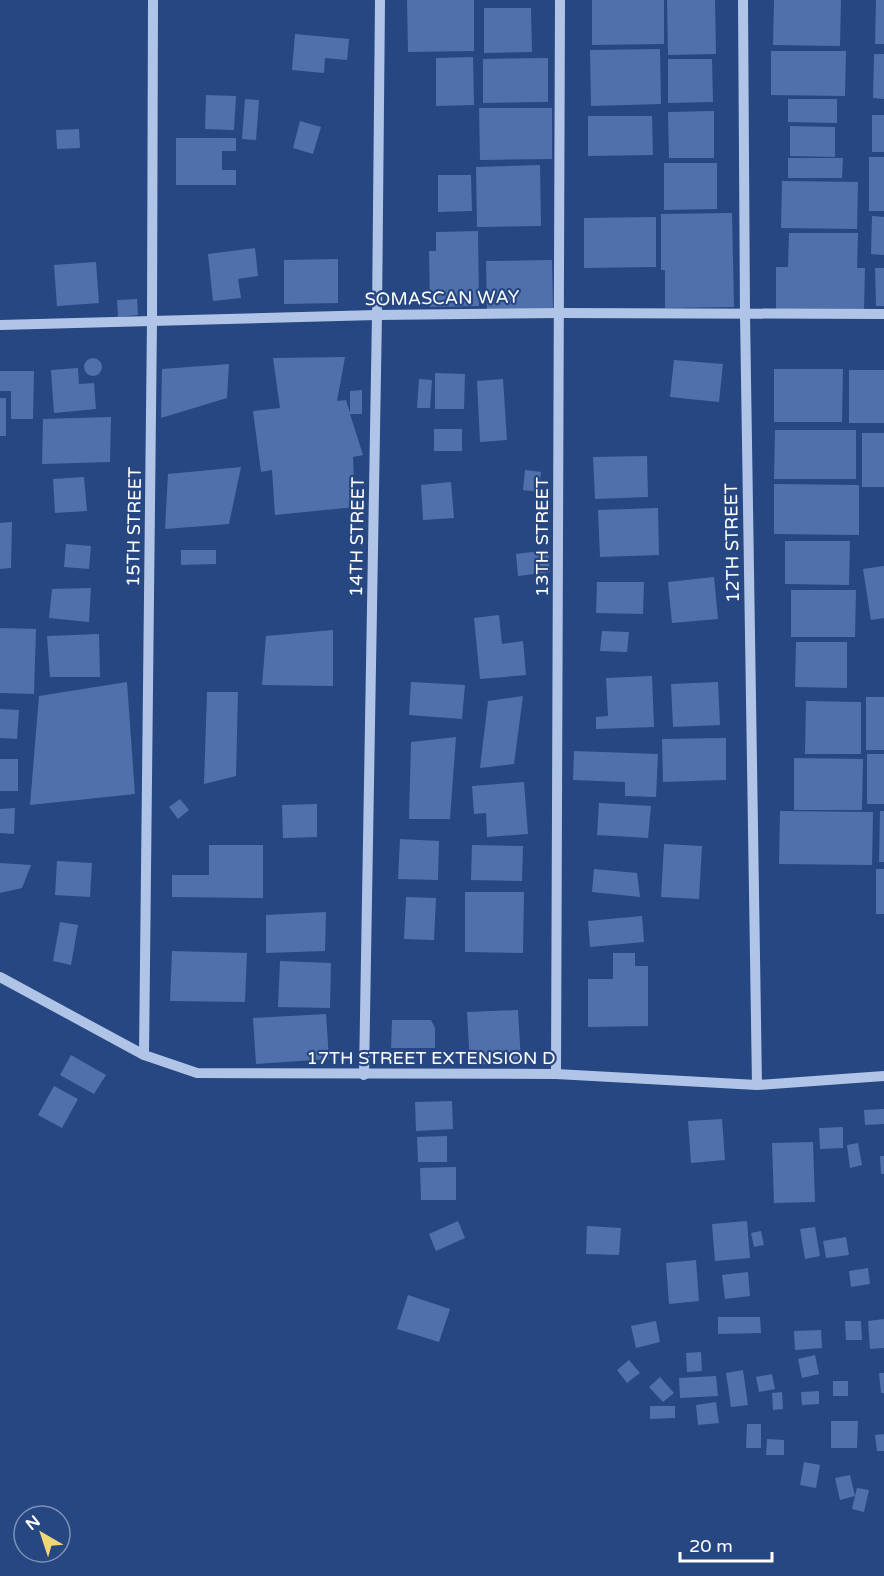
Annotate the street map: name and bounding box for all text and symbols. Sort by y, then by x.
street label: SOMASCAN WAY [364,286,520,310]
street label: 15TH STREET [122,467,146,587]
street label: 14TH STREET [345,477,369,597]
street label: 13TH STREET [531,477,553,597]
street label: 12TH STREET [720,483,744,603]
street label: 17TH STREET EXTENSION D [306,1047,556,1069]
north arrow [12,1504,72,1564]
text: N [22,1511,44,1535]
scale bar [680,1525,772,1563]
text: 20 m [689,1535,733,1557]

